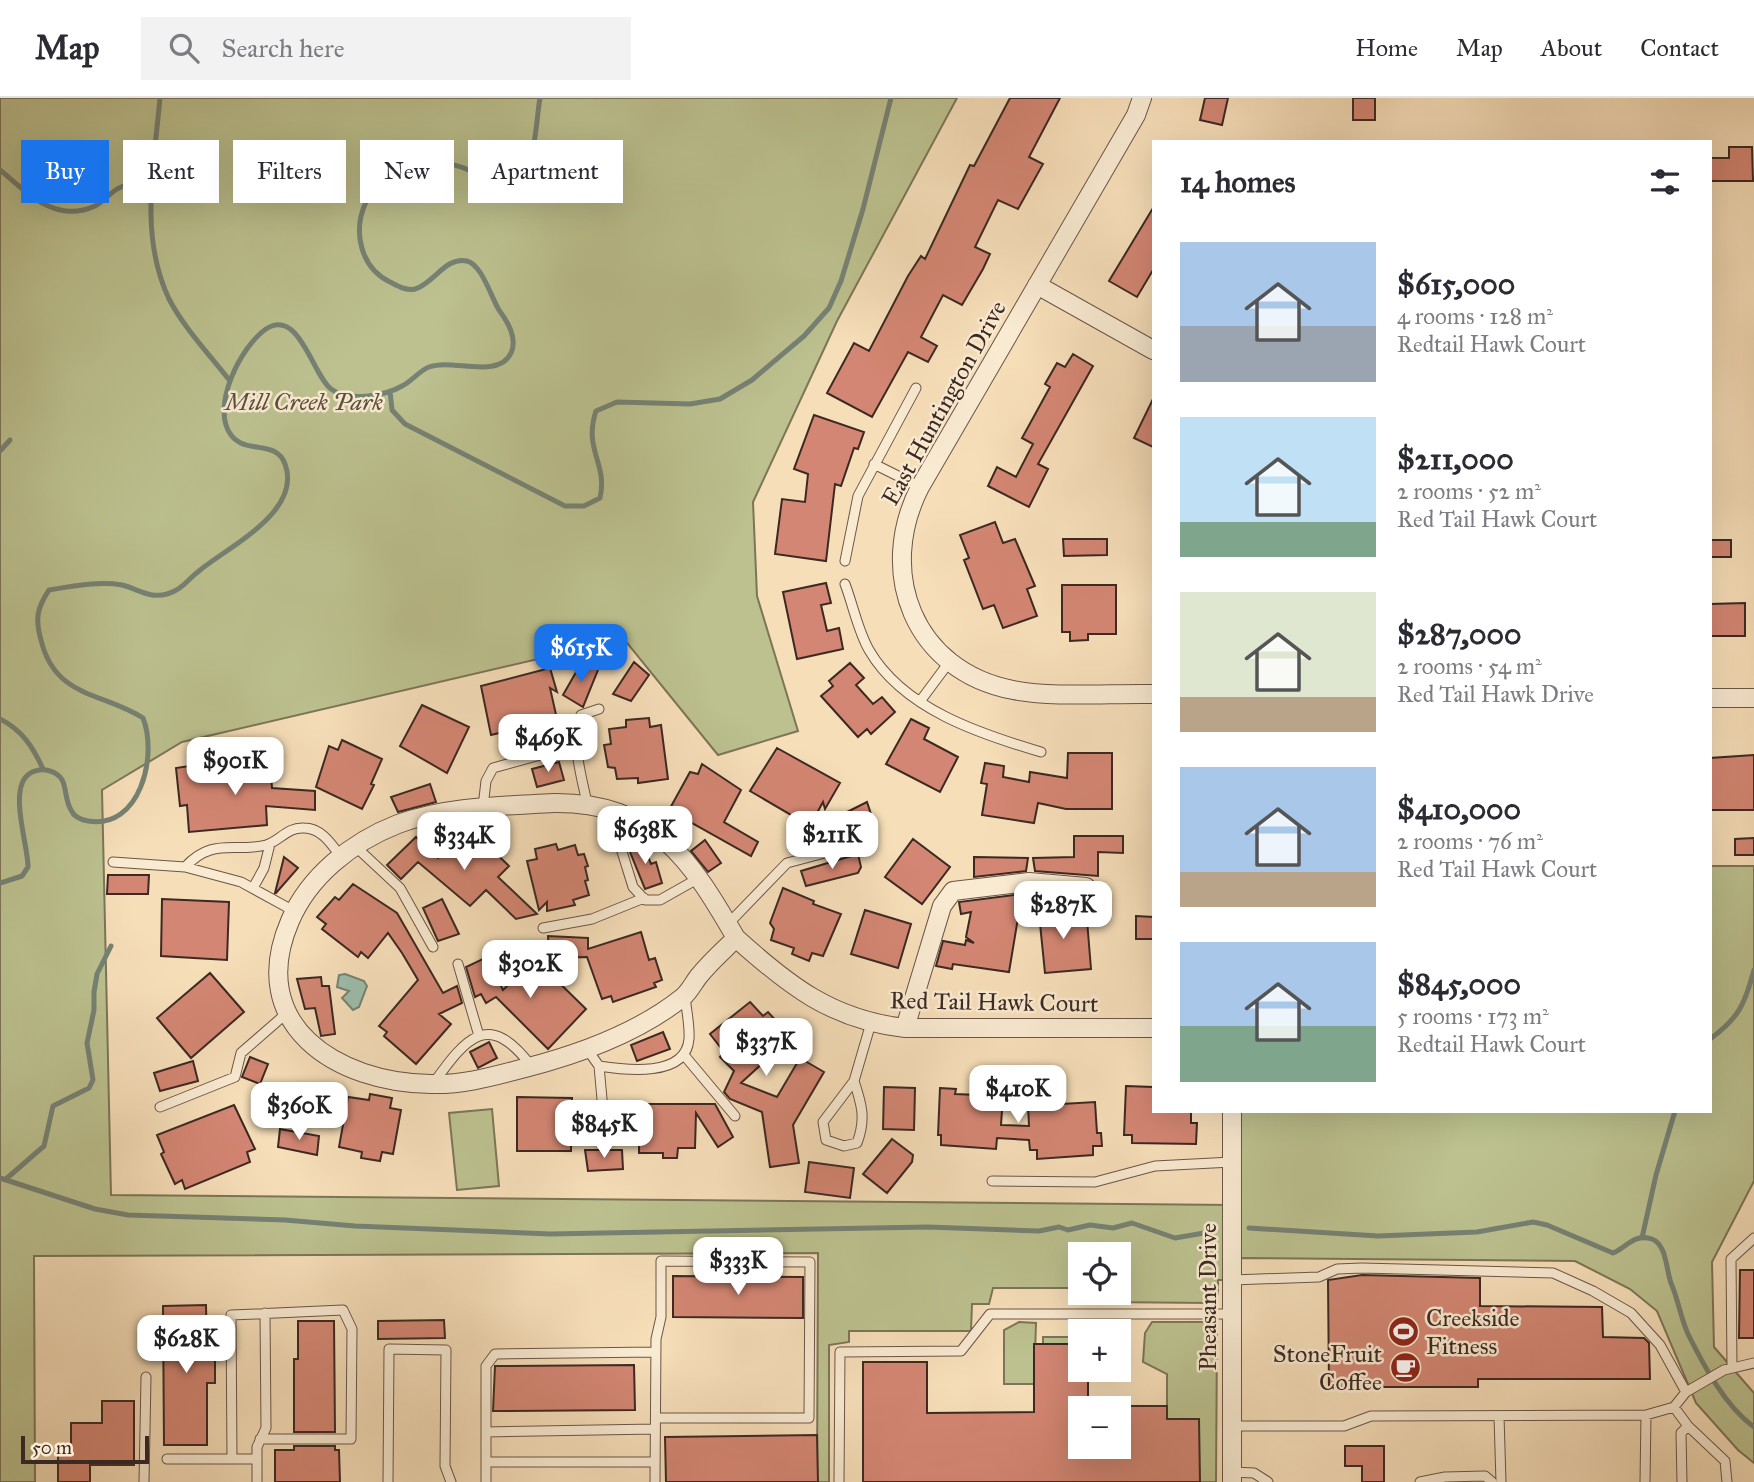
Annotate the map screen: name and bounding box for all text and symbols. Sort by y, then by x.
search box [141,17,631,80]
text: Map [35,28,99,68]
icon: search [165,29,203,67]
text: Search here [221,32,345,64]
text: Home [1355,33,1418,63]
text: Map [1456,33,1503,63]
text: About [1541,33,1602,63]
text: Contact [1640,33,1719,63]
chip: Buy [21,140,109,203]
chip: Rent [123,140,219,203]
chip: Filters [233,140,346,203]
chip: New [360,140,454,203]
chip: Apartment [468,140,623,203]
icon: filters [1646,163,1684,201]
text: 14 homes [1180,164,1295,200]
text: $615,000 [1397,266,1515,302]
icon: home [1236,270,1320,354]
street label: East Huntington Drive [875,295,1013,511]
text: 4 rooms · 128 m² [1397,302,1553,330]
text: Redtail Hawk Court [1397,330,1586,358]
park label: Mill Creek Park [223,387,383,417]
text: $211,000 [1397,441,1514,477]
icon: home [1236,445,1320,529]
text: 2 rooms · 52 m² [1397,477,1541,505]
text: Red Tail Hawk Court [1397,505,1597,533]
text: $287,000 [1397,616,1522,652]
icon: home [1236,620,1320,704]
pin: $615K [532,624,630,684]
text: $615K [550,633,612,661]
text: 2 rooms · 54 m² [1397,652,1542,680]
text: Red Tail Hawk Drive [1397,680,1594,708]
pin: $469K [499,714,597,774]
text: $469K [514,723,582,751]
pin: $901K [186,738,284,797]
text: $901K [203,746,267,774]
text: $410,000 [1397,791,1521,827]
icon: home [1236,795,1320,879]
pin: $638K [596,806,694,866]
pin: $334K [415,812,513,872]
pin: $211K [783,812,881,871]
text: $638K [613,815,677,843]
text: $211K [802,820,862,848]
text: $334K [433,821,495,849]
text: 2 rooms · 76 m² [1397,827,1543,855]
text: Red Tail Hawk Court [1397,855,1597,883]
pin: $287K [1014,882,1112,941]
text: $287K [1030,890,1096,918]
pin: $302K [481,940,579,1000]
text: $302K [498,949,562,977]
text: $845,000 [1397,966,1521,1002]
icon: home [1236,970,1320,1054]
street label: Red Tail Hawk Court [889,985,1099,1019]
text: 5 rooms · 173 m² [1397,1002,1549,1030]
pin: $337K [717,1018,815,1078]
text: $337K [736,1027,796,1055]
text: Redtail Hawk Court [1397,1030,1586,1058]
pin: $410K [969,1066,1067,1125]
text: $410K [985,1074,1051,1102]
pin: $360K [250,1082,348,1142]
text: $360K [267,1091,331,1119]
pin: $845K [555,1100,653,1160]
text: $845K [571,1109,637,1137]
street label: Pheasant Drive [1193,1223,1223,1371]
pin: $333K [689,1238,787,1297]
map controls [1068,1242,1131,1459]
button: locate [1068,1242,1131,1305]
text: $333K [709,1246,767,1274]
place label: Creekside Fitness [1426,1303,1520,1361]
sports icon: Creekside Fitness [1386,1315,1420,1349]
pin: $628K [137,1316,235,1375]
button: + [1068,1319,1131,1382]
text: $628K [153,1324,219,1352]
place label: StoneFruit Coffee [1273,1339,1383,1397]
cafe icon: StoneFruit Coffee [1388,1351,1422,1385]
button: − [1068,1396,1131,1459]
scale bar [21,1433,149,1465]
text: 50 m [32,1436,72,1459]

